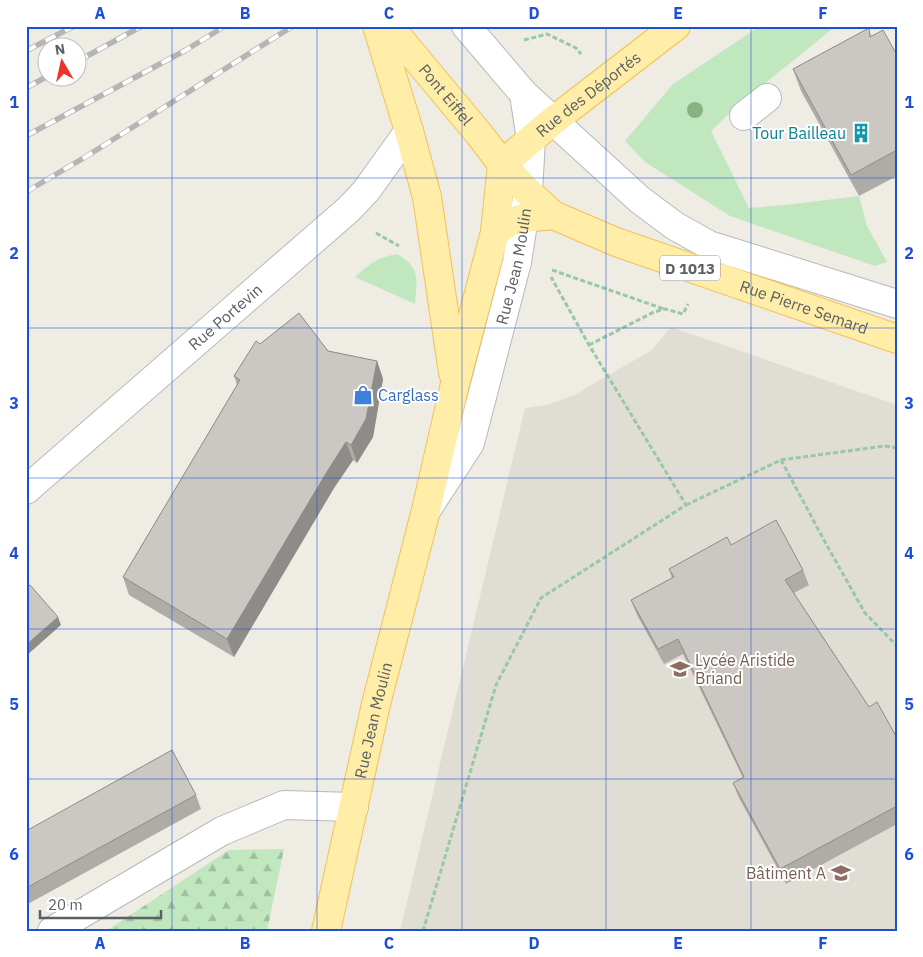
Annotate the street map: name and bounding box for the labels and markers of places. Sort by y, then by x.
building icon: Tour Bailleau [850,122,872,144]
place label: Tour Bailleau [752,123,846,143]
shop icon: Carglass [352,384,374,406]
place label: Carglass [378,385,439,405]
place label: Lycée Aristide Briand [695,650,795,688]
school or university icon: Lycée Aristide Briand [669,658,691,680]
school or university icon: Bâtiment A [830,862,852,884]
place label: Bâtiment A [746,863,826,883]

